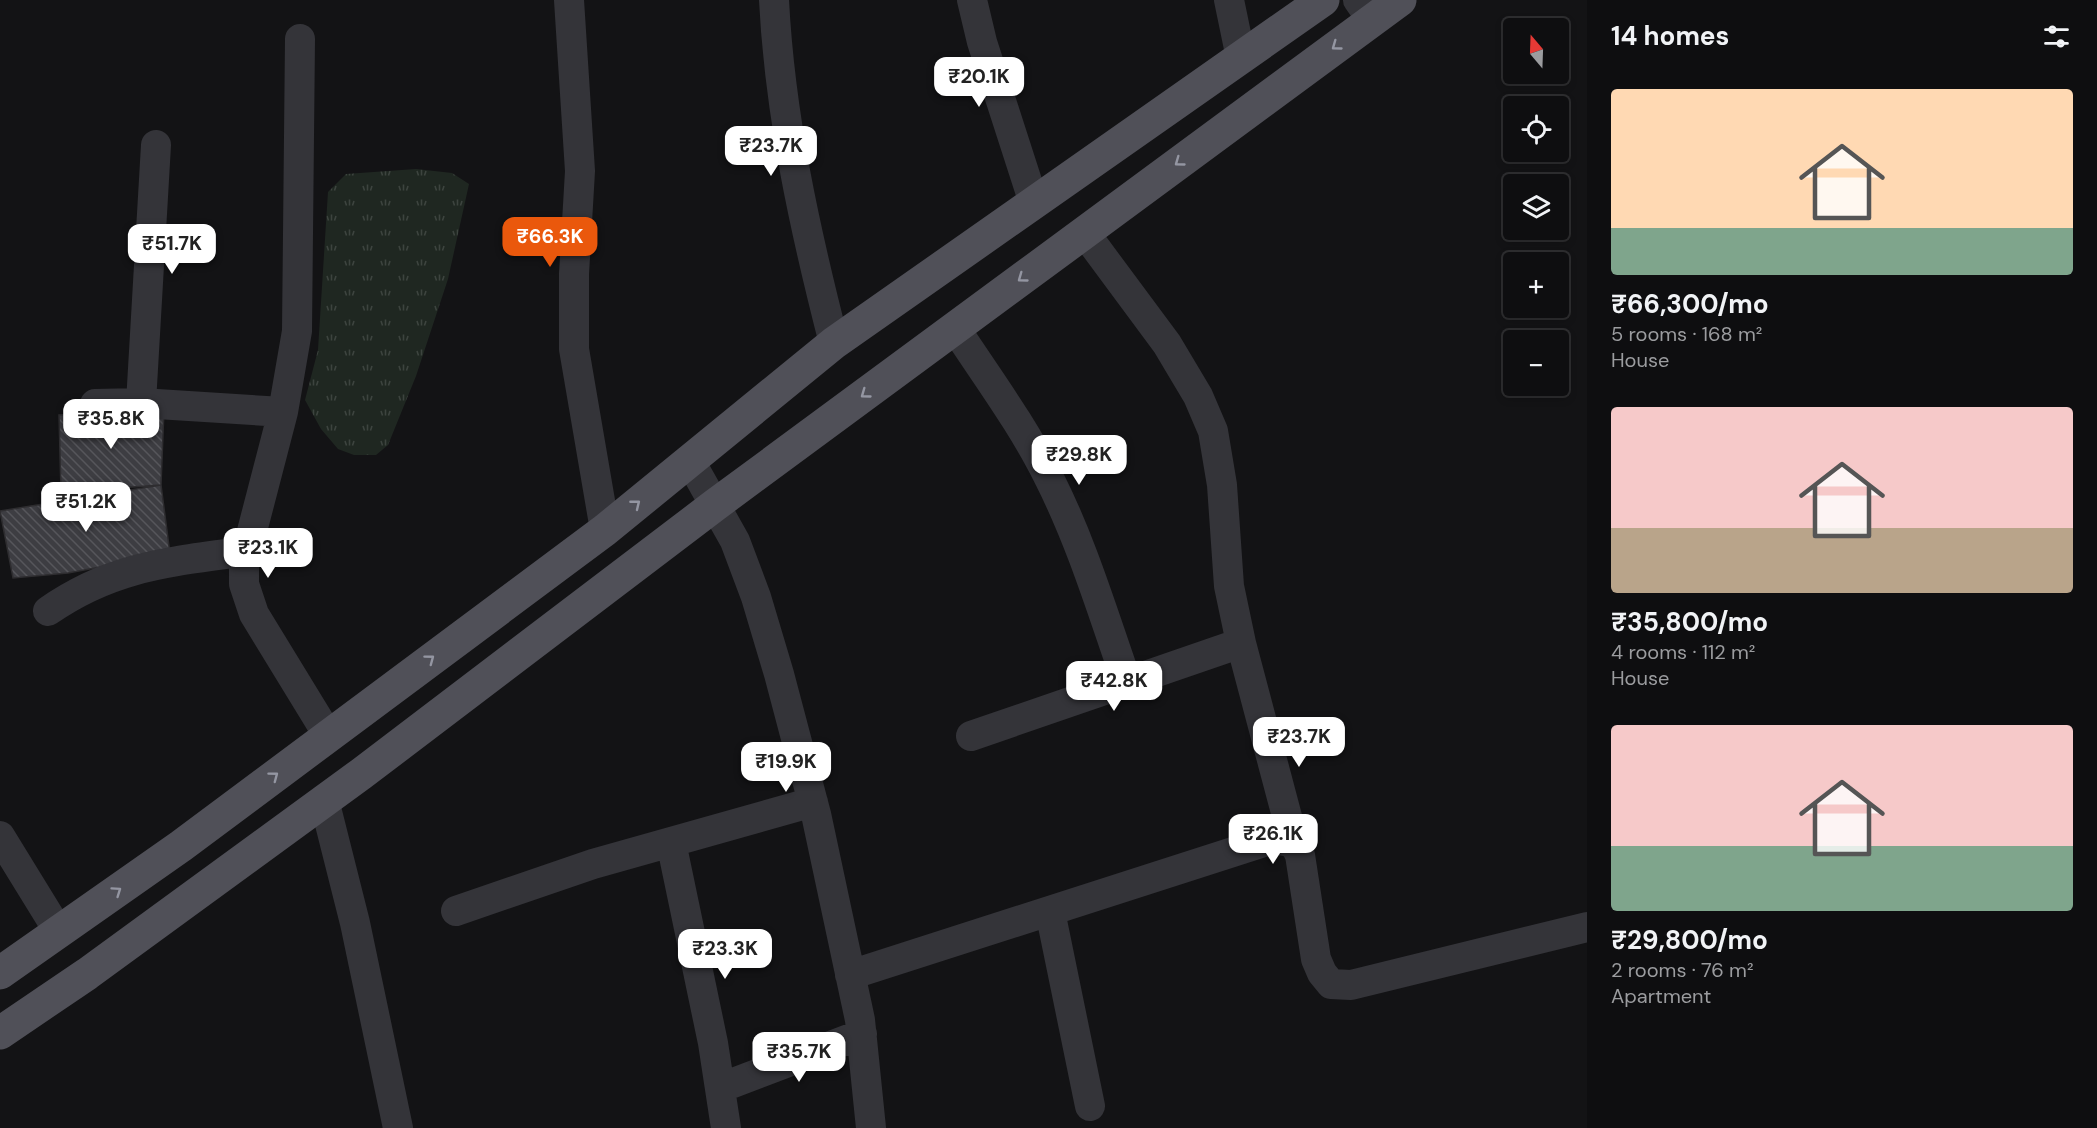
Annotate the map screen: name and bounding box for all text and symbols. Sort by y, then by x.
north arrow [1503,18,1569,84]
map controls [1503,18,1569,396]
text: 14 homes [1611,19,1729,53]
icon: filters [2040,20,2073,53]
one-way arrow [1331,39,1342,50]
pin: ₹20.1K [930,57,1028,108]
text: ₹20.1K [948,63,1010,89]
button: locate [1503,96,1569,162]
pin: ₹23.7K [722,126,820,177]
icon: home [1788,128,1896,236]
text: ₹23.7K [739,132,803,158]
one-way arrow [1174,155,1185,166]
button: layers [1503,174,1569,240]
pin: ₹66.3K [501,217,599,268]
text: ₹66.3K [516,223,584,249]
pin: ₹51.7K [123,224,221,275]
text: ₹51.7K [142,230,202,256]
button: + [1503,252,1569,318]
one-way arrow [1017,271,1028,282]
text: ₹66,300/mo [1611,287,1769,321]
text: 5 rooms · 168 m² [1611,321,1762,347]
button: − [1503,330,1569,396]
text: House [1611,347,1669,373]
one-way arrow [861,387,872,398]
pin: ₹35.8K [62,399,160,450]
text: ₹35.8K [77,405,145,431]
pin: ₹29.8K [1030,435,1128,486]
text: ₹29.8K [1046,441,1112,467]
icon: home [1788,446,1896,554]
pin: ₹51.2K [37,482,135,533]
text: ₹51.2K [55,488,117,514]
one-way arrow [630,501,641,512]
pin: ₹23.1K [219,528,317,579]
text: ₹23.1K [238,534,298,560]
text: ₹35,800/mo [1611,605,1768,639]
text: 4 rooms · 112 m² [1611,639,1755,665]
one-way arrow [424,656,435,667]
pin: ₹42.8K [1065,661,1163,712]
text: House [1611,665,1669,691]
text: ₹42.8K [1080,667,1148,693]
pin: ₹23.7K [1250,717,1348,768]
text: ₹23.7K [1267,723,1331,749]
pin: ₹19.9K [737,742,835,793]
text: ₹19.9K [755,748,817,774]
icon: home [1788,764,1896,872]
one-way arrow [267,772,278,783]
pin: ₹26.1K [1224,814,1322,865]
text: ₹26.1K [1243,820,1303,846]
one-way arrow [110,887,121,898]
text: ₹29,800/mo [1611,923,1768,957]
pin: ₹23.3K [676,929,774,980]
text: ₹23.3K [692,935,758,961]
text: 2 rooms · 76 m² [1611,957,1754,983]
text: Apartment [1611,983,1711,1009]
pin: ₹35.7K [750,1032,848,1083]
text: ₹35.7K [766,1038,832,1064]

